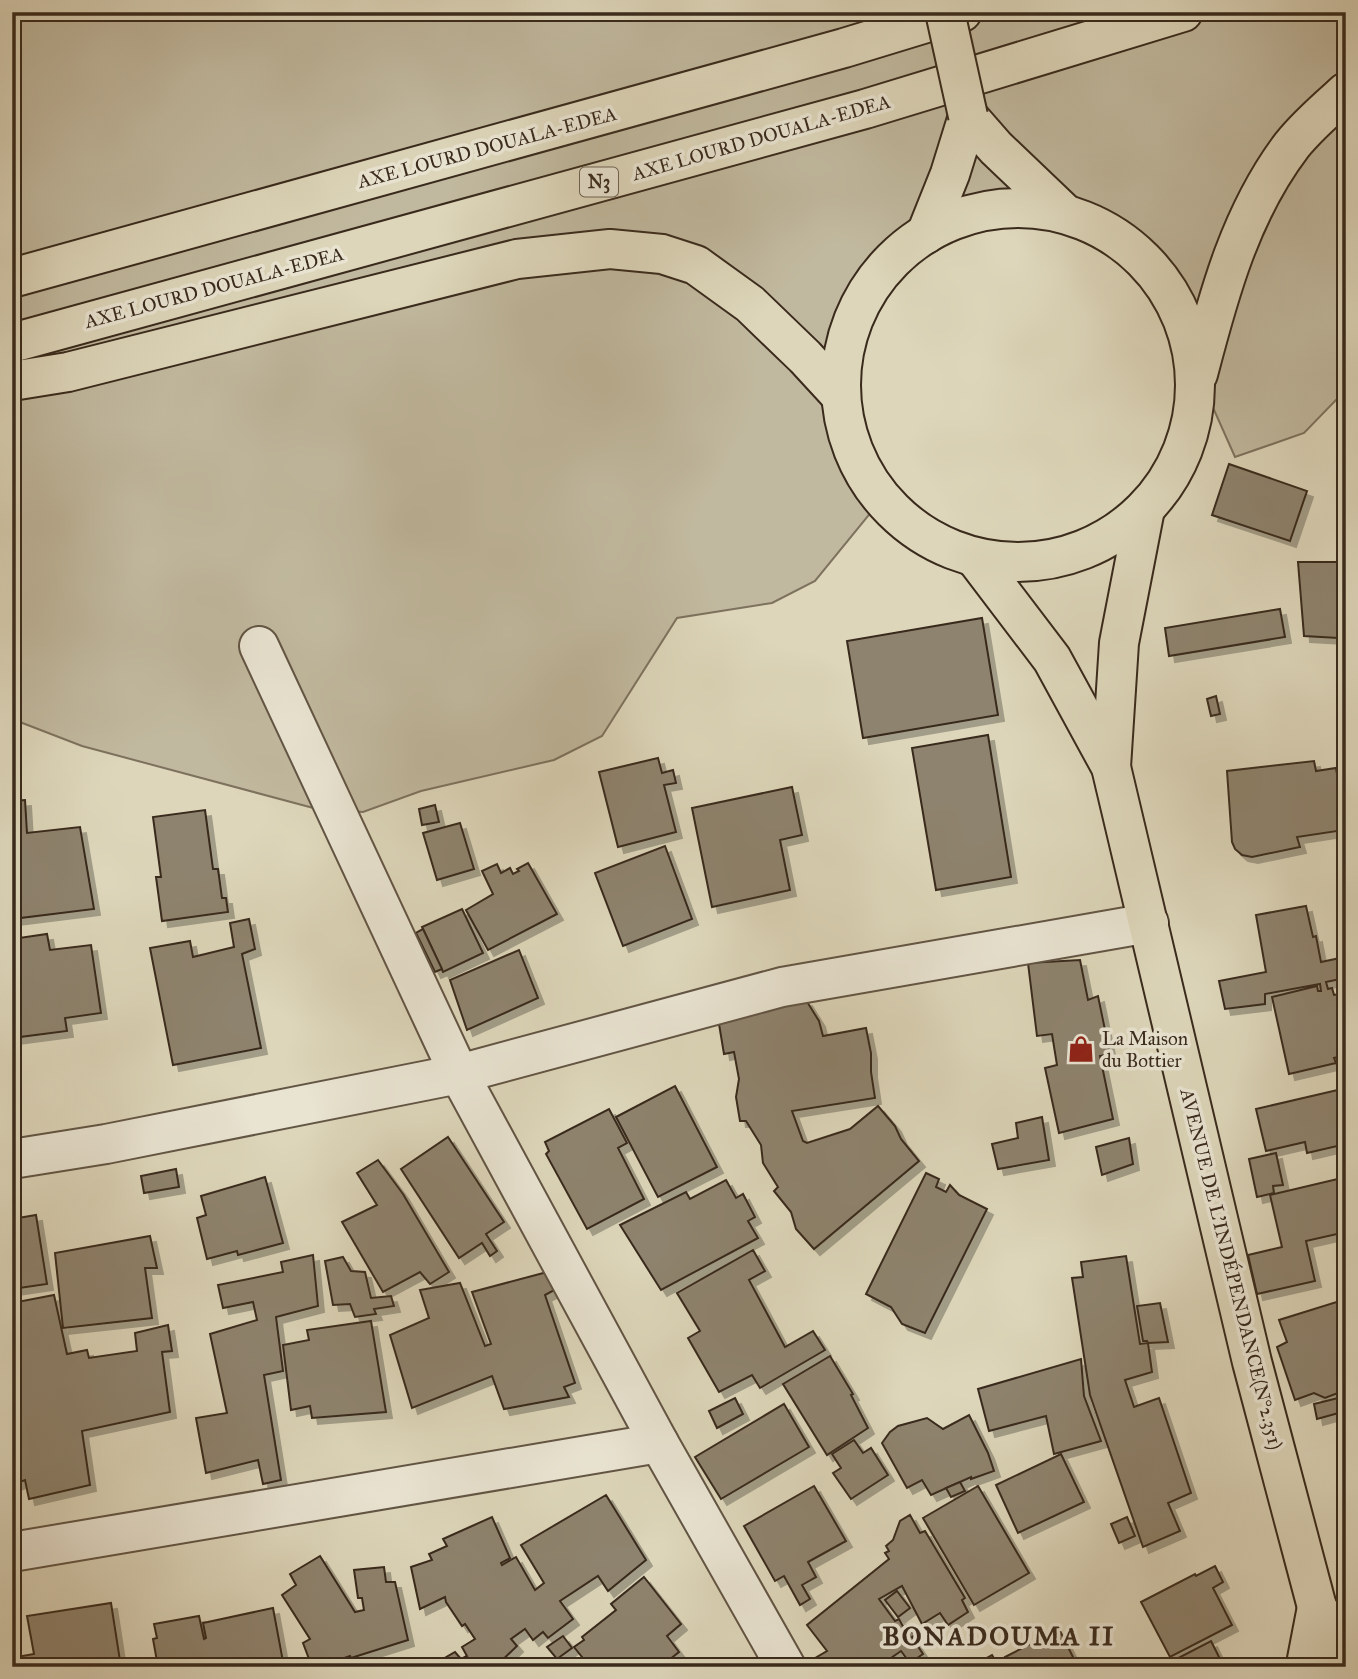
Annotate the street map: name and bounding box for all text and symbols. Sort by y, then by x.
street label: AXE LOURD DOUALA-EDEA [628,90,893,186]
street label: AXE LOURD DOUALA-EDEA [354,102,619,193]
road number: N3 [580,168,618,196]
street label: AXE LOURD DOUALA-EDEA [81,242,346,333]
place label: La Maison du Bottier [1102,1027,1188,1072]
shop icon: La Maison du Bottier [1066,1034,1096,1064]
street label: AVENUE DE L'INDÉPENDANCE(N°2.351) [1174,1085,1289,1452]
district label: BONADOUMA II [883,1620,1115,1652]

